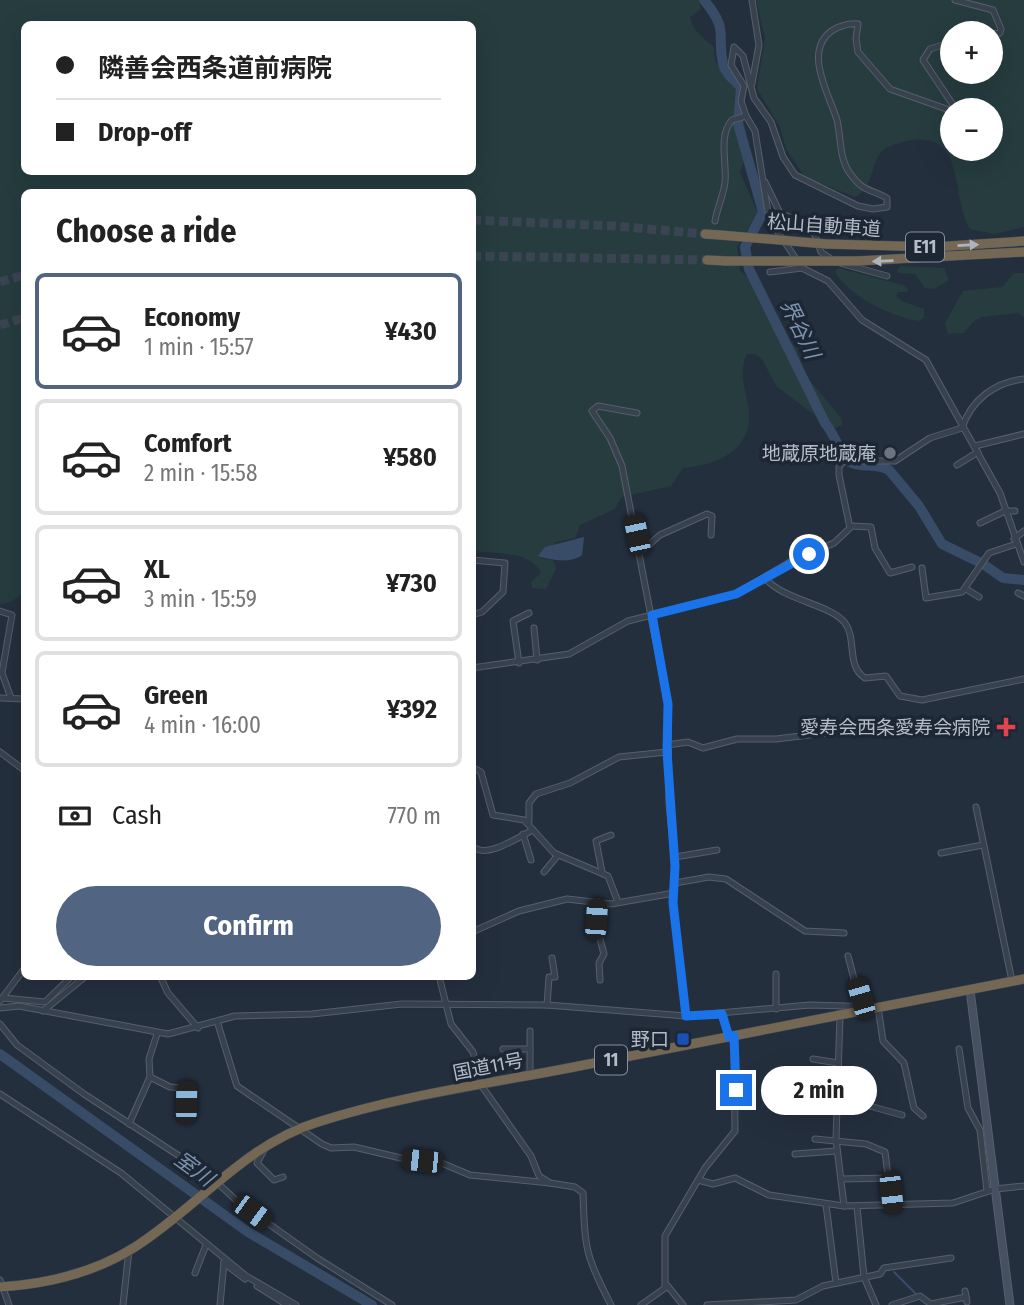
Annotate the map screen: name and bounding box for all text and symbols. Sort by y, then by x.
map controls [940,21,1003,161]
button: + [940,21,1003,84]
text: 隣善会西条道前病院 [98,53,332,84]
button: − [940,98,1003,161]
text: Drop-off [98,117,191,148]
street label: 松山自動車道 [766,210,882,241]
text: Choose a ride [56,212,237,250]
road number: E11 [906,232,944,262]
one-way arrow [957,240,979,251]
one-way arrow [871,255,893,266]
water label: 界谷川 [775,295,826,365]
icon: car [60,300,123,363]
text: Economy [144,302,240,333]
text: ¥430 [385,316,437,347]
text: 1 min · 15:57 [144,333,254,361]
icon: car [60,426,123,489]
text: Comfort [144,428,232,459]
text: ¥580 [383,442,437,473]
place label: 地蔵原地蔵庵 [762,442,876,465]
marker: 地蔵原地蔵庵 [882,445,898,461]
text: 2 min · 15:58 [144,459,257,487]
car [623,512,652,558]
route start [793,538,825,570]
icon: car [60,552,123,615]
text: XL [144,554,170,585]
text: ¥730 [386,568,437,599]
text: 3 min · 15:59 [144,585,257,613]
icon: car [60,678,123,741]
text: Green [144,680,208,711]
text: ¥392 [387,694,437,725]
text: 4 min · 16:00 [144,711,261,739]
place label: 愛寿会西条愛寿会病院 [800,716,990,739]
marker: 愛寿会西条愛寿会病院 [996,717,1016,737]
icon: cash [56,797,94,835]
text: Cash [112,800,162,831]
text: 770 m [387,802,441,830]
button: Confirm [56,886,441,966]
car [585,897,608,941]
car [846,975,877,1021]
place label: 野口 [631,1028,669,1051]
marker: 野口 [675,1031,691,1047]
road number: 11 [595,1045,627,1074]
street label: 国道11号 [451,1048,525,1085]
callout: 2 min [760,1066,876,1114]
route end [720,1074,752,1106]
text: 2 min [794,1076,845,1104]
car [176,1081,197,1123]
water label: 室川 [169,1146,220,1193]
car [401,1148,444,1174]
car [879,1170,904,1214]
car [229,1191,276,1233]

